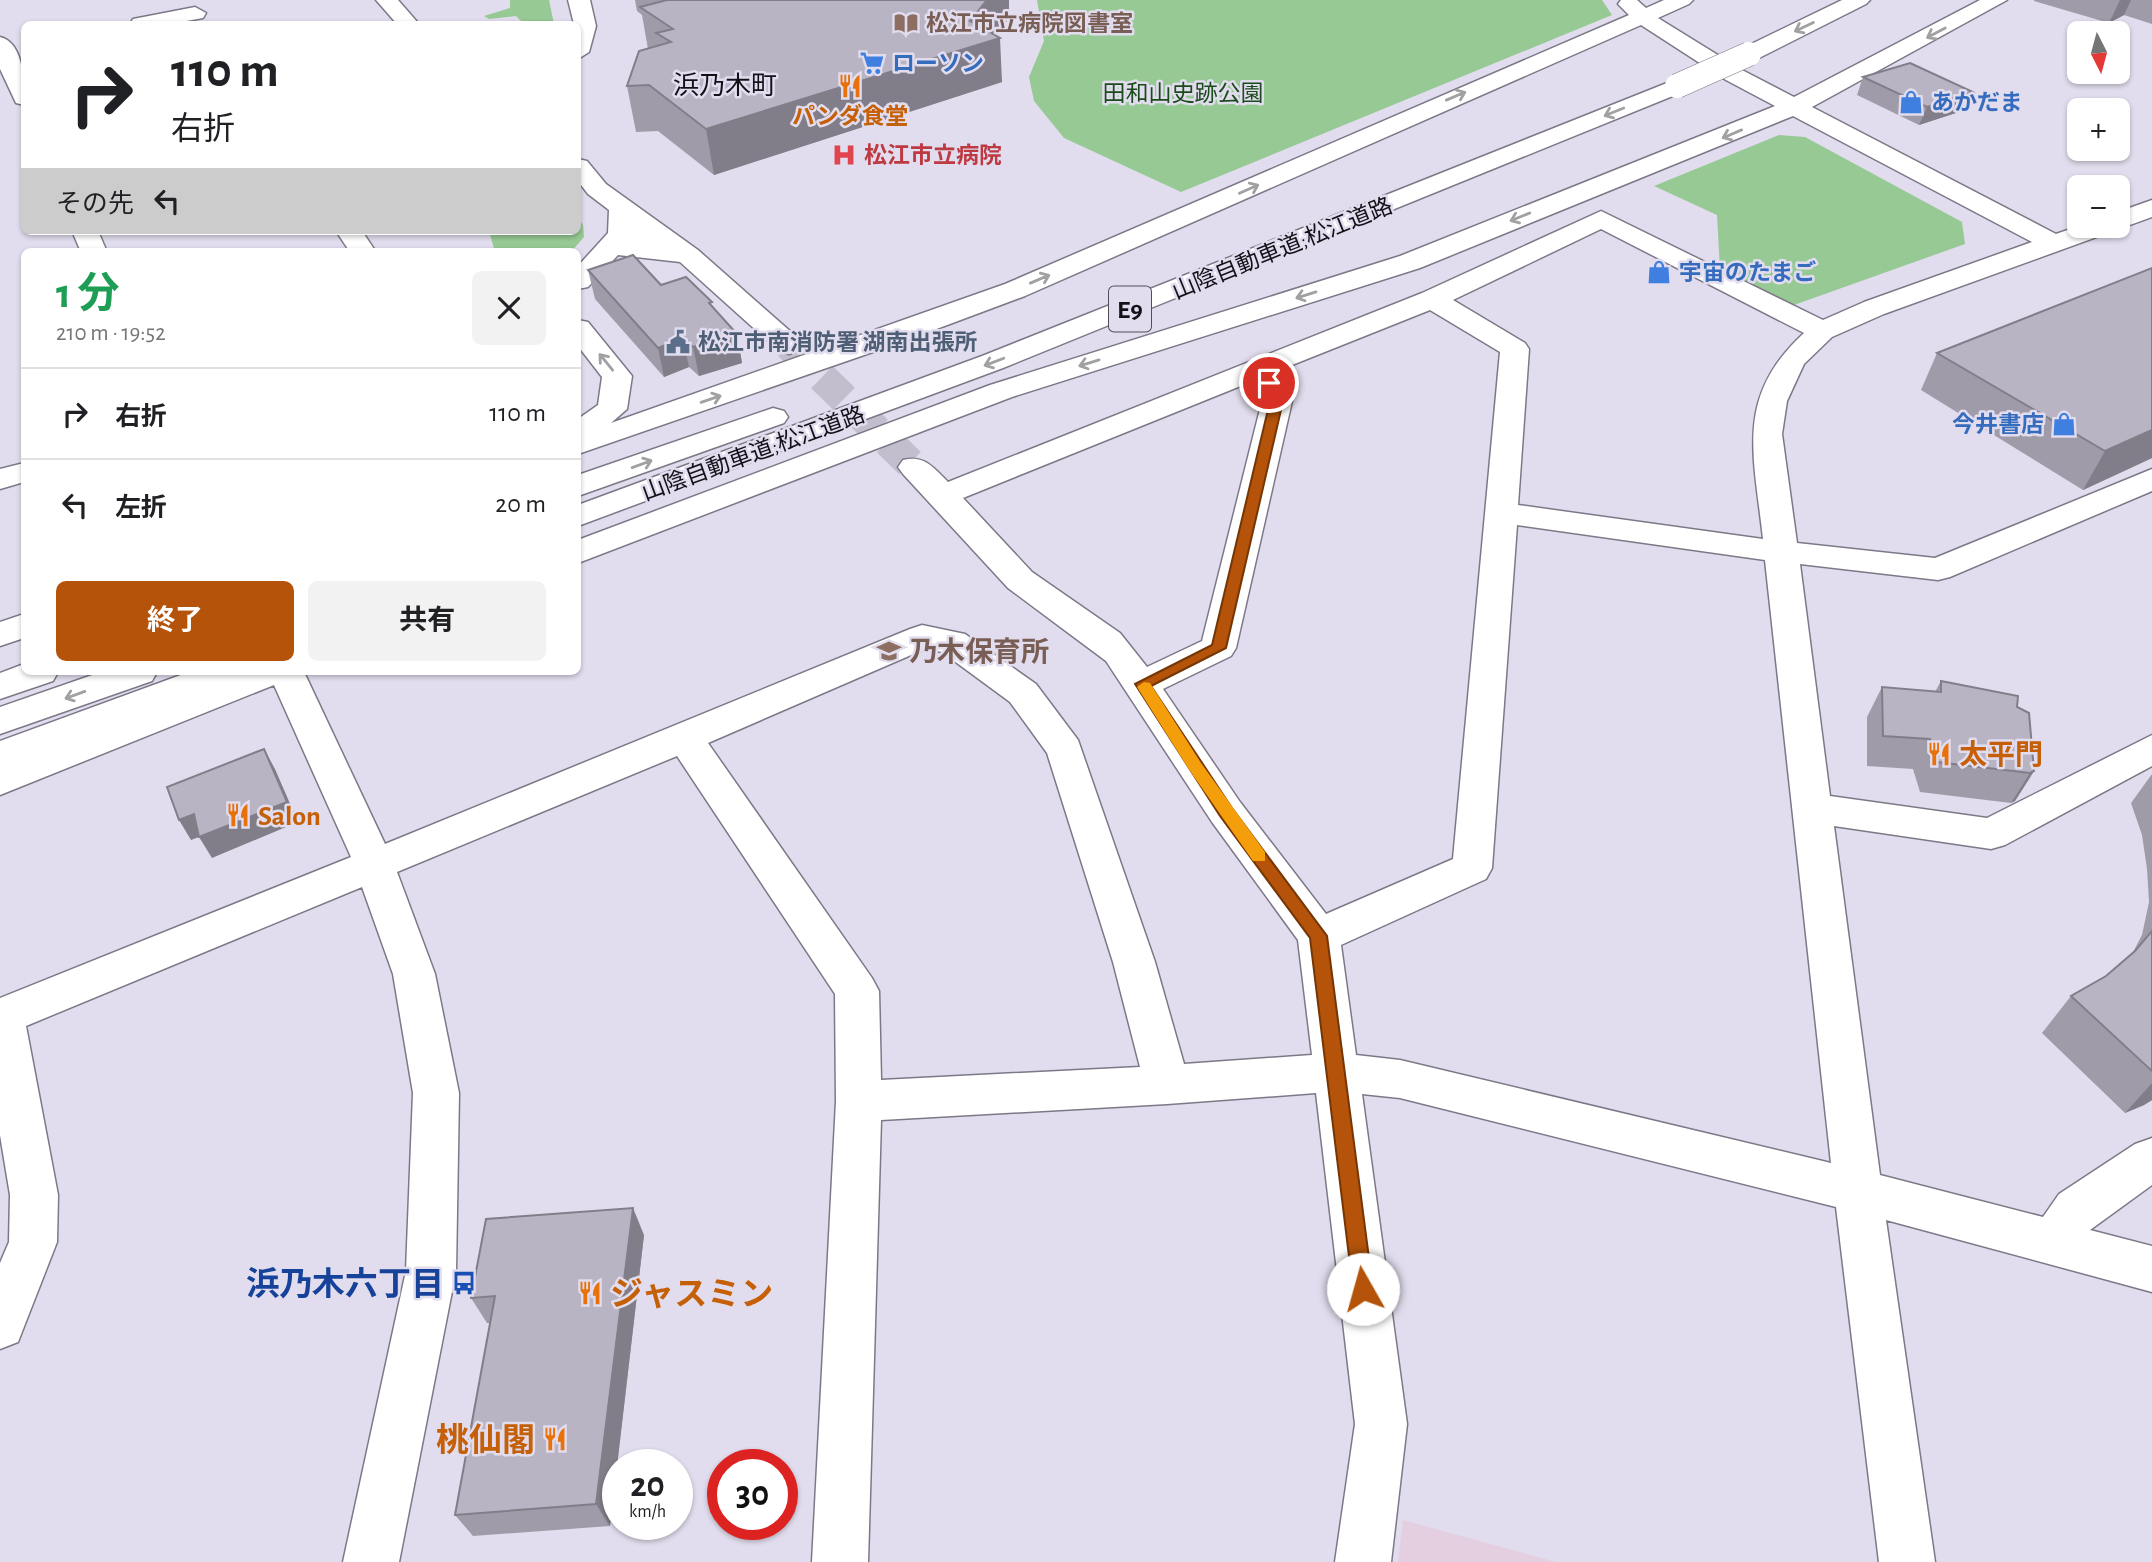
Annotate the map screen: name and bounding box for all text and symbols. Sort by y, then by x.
library icon: 松江市立病院図書室 [892,9,920,37]
place label: 松江市立病院図書室 [926,11,1133,36]
one-way arrow [1794,20,1815,34]
north arrow [2067,21,2130,84]
map controls [2067,21,2130,238]
one-way arrow [1926,26,1947,40]
text: 110 m [171,47,279,96]
icon: right [56,49,147,140]
supermarket icon: ローソン [858,49,886,77]
place label: ローソン [892,53,984,76]
district label: 浜乃木町 [673,72,777,99]
restaurant icon: パンダ食堂 [836,72,864,100]
park label: 田和山史跡公園 [1103,81,1264,106]
one-way arrow [1445,88,1467,101]
shop icon: あかだま [1897,88,1925,116]
place label: あかだま [1931,91,2023,115]
button: + [2067,98,2130,161]
place label: パンダ食堂 [792,103,908,129]
one-way arrow [1604,107,1625,120]
text: 右折 [171,113,235,145]
one-way arrow [1721,128,1743,141]
hospital icon: 松江市立病院 [830,141,858,169]
place label: 松江市立病院 [864,143,1002,168]
button: − [2067,175,2130,238]
icon: left [148,182,186,220]
one-way arrow [1238,182,1259,195]
text: その先 [56,191,134,217]
street label: 山陰自動車道;松江道路 [1168,193,1396,304]
one-way arrow [1510,212,1531,225]
shop icon: 宇宙のたまご [1645,258,1673,286]
place label: 宇宙のたまご [1679,260,1816,285]
button: close [472,271,546,345]
one-way arrow [1029,272,1051,285]
text: 1 分 [56,273,119,315]
road number: E9 [1109,286,1151,332]
one-way arrow [1296,290,1318,302]
text: 210 m · 19:52 [56,322,166,345]
public building icon: 松江市南消防署 湖南出張所 [664,328,692,356]
place label: 松江市南消防署 湖南出張所 [698,330,977,355]
pin [1239,353,1299,413]
one-way arrow [598,354,614,372]
one-way arrow [984,357,1005,370]
one-way arrow [1079,358,1101,370]
icon: arrive [1250,364,1288,402]
one-way arrow [700,392,722,404]
icon: right [56,395,94,433]
text: 110 m [489,400,546,426]
street label: 山陰自動車道;松江道路 [638,401,868,505]
text: 右折 [115,404,167,430]
shop icon: 今井書店 [2050,410,2078,438]
place label: 今井書店 [1952,412,2044,437]
one-way arrow [630,457,652,469]
icon: left [56,486,94,524]
text: 20 m [495,491,546,517]
text: 左折 [115,495,167,521]
button: 終了 [56,581,294,661]
button: 共有 [308,581,546,661]
school or university icon: 乃木保育所 [875,637,903,665]
place label: 乃木保育所 [909,637,1049,667]
one-way arrow [64,690,86,702]
restaurant icon: 太平門 [1925,740,1953,768]
place label: 太平門 [1959,740,2043,770]
restaurant icon: Salon [224,801,252,829]
place label: Salon [258,803,321,831]
position arrow [1326,1252,1400,1326]
place label: 浜乃木六丁目 [246,1266,444,1302]
bus stop icon: 浜乃木六丁目 [450,1269,478,1297]
place label: ジャスミン [610,1278,773,1312]
restaurant icon: ジャスミン [576,1279,604,1307]
place label: 桃仙閣 [436,1422,535,1458]
restaurant icon: 桃仙閣 [541,1425,569,1453]
speed limit sign: 30 [707,1449,798,1540]
text: 20 [630,1468,665,1503]
text: km/h [629,1503,666,1521]

